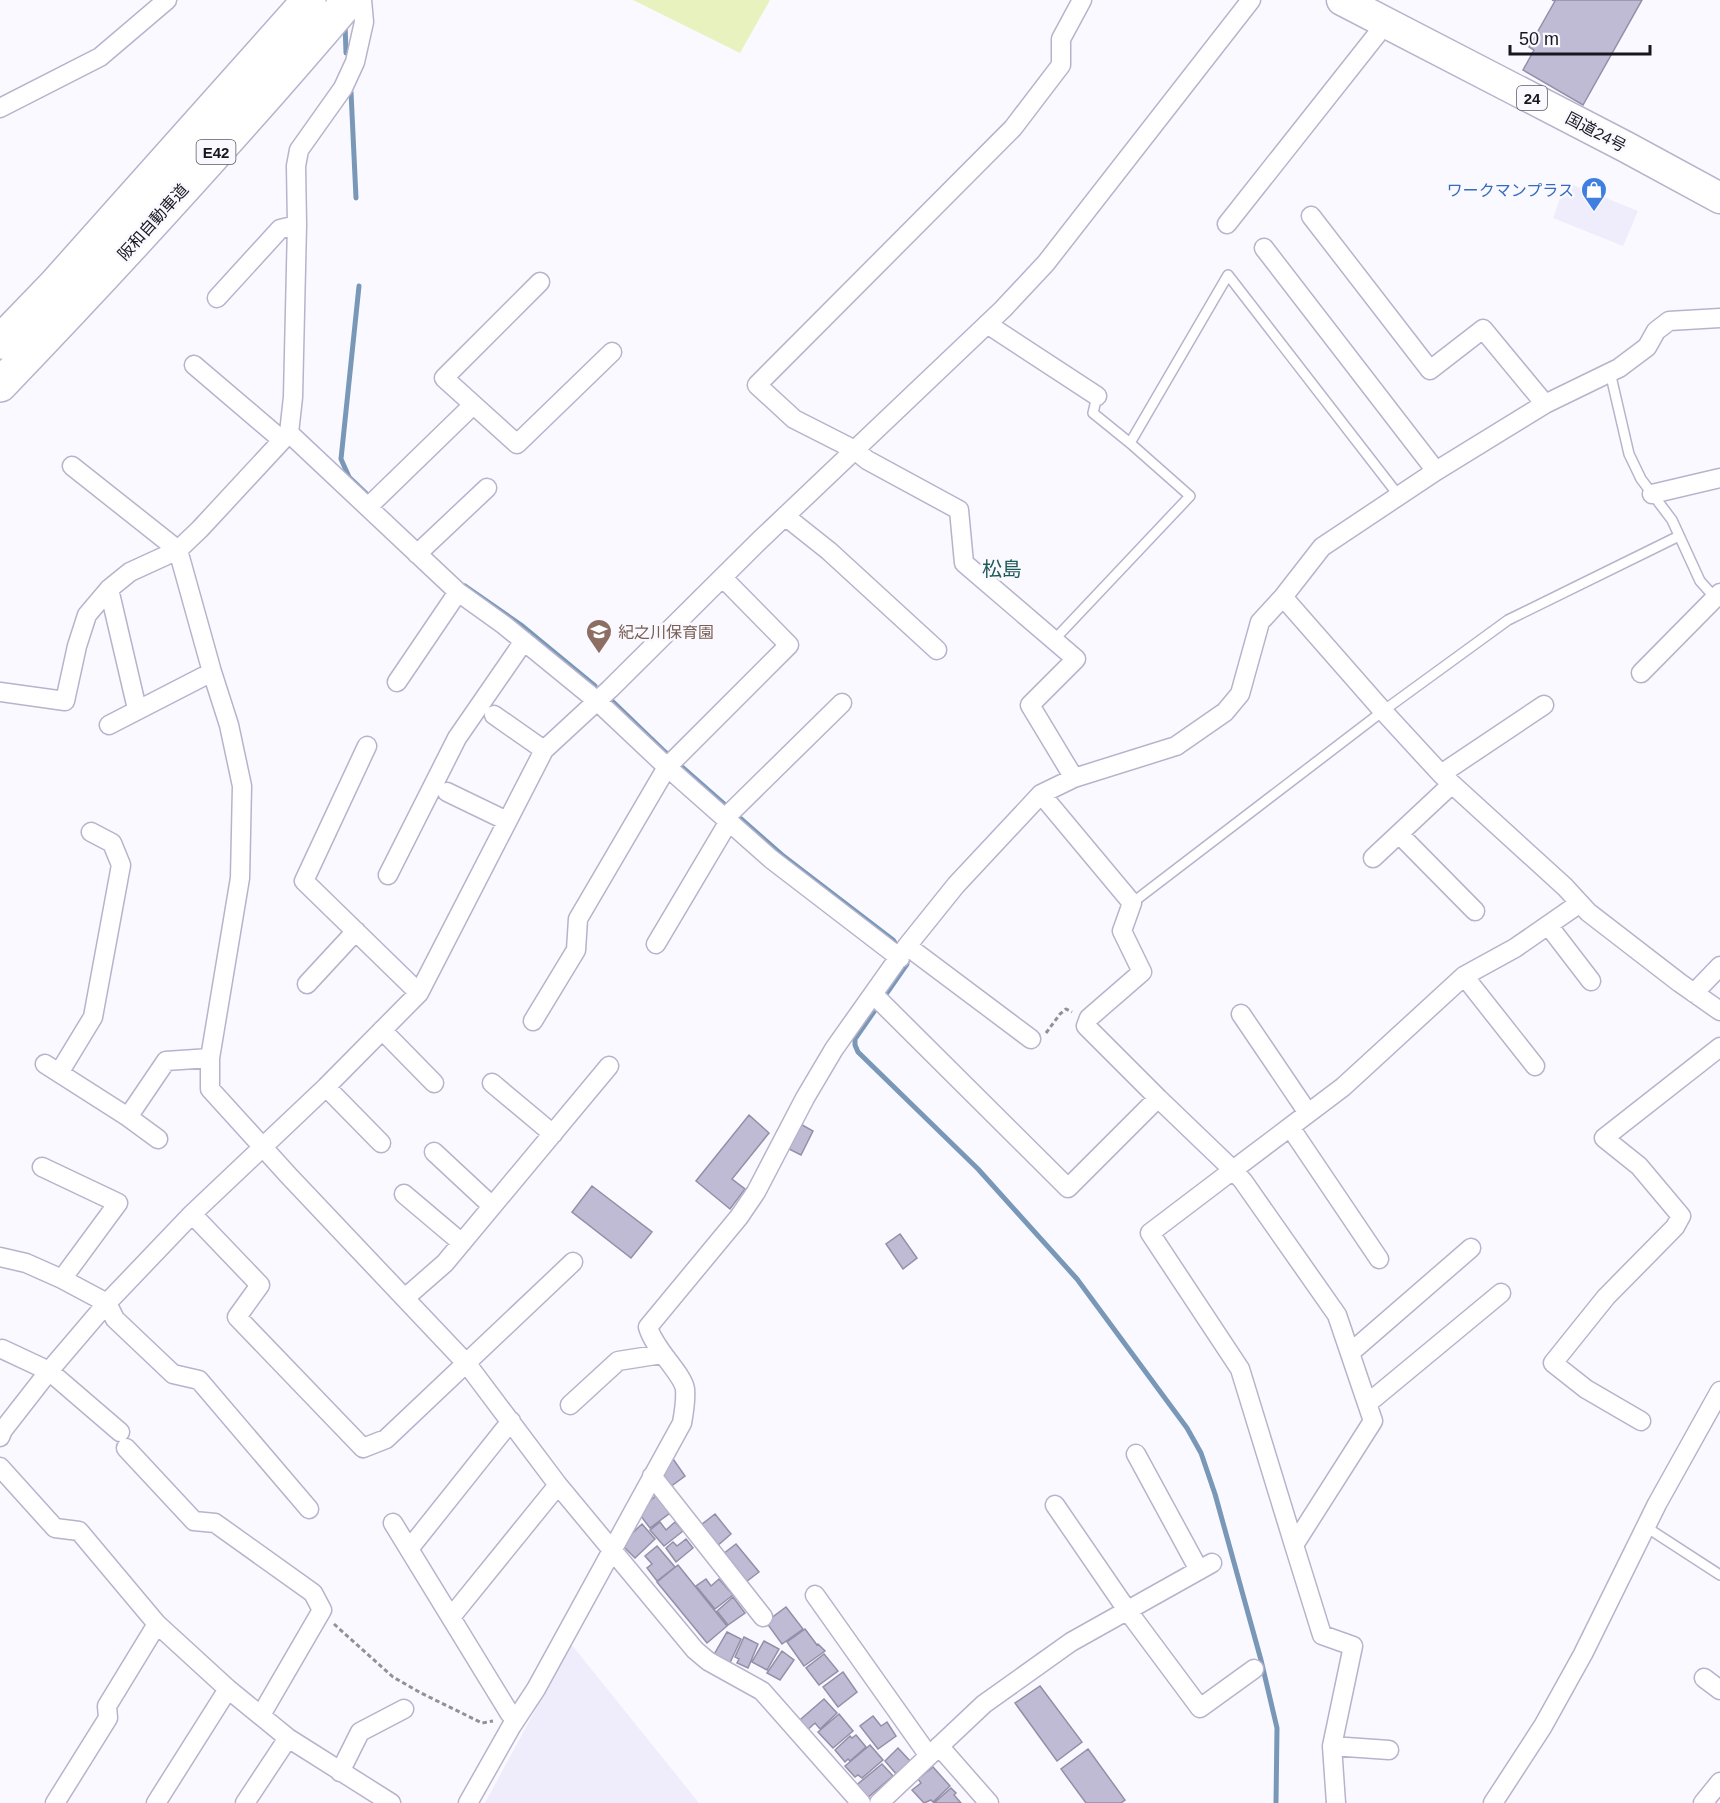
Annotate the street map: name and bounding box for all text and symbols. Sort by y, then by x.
scale bar [1510,18,1650,56]
text: 50 m [1519,29,1559,49]
road number: 24 [1517,86,1547,110]
street label: 国道24号 [1563,109,1629,155]
road number: E42 [196,140,236,164]
shop icon: ワークマンプラス [1579,175,1609,213]
street label: 阪和自動車道 [115,181,191,263]
place label: ワークマンプラス [1447,182,1574,199]
district label: 松島 [982,558,1022,580]
school or university icon: 紀之川保育園 [584,617,614,655]
place label: 紀之川保育園 [618,624,714,641]

